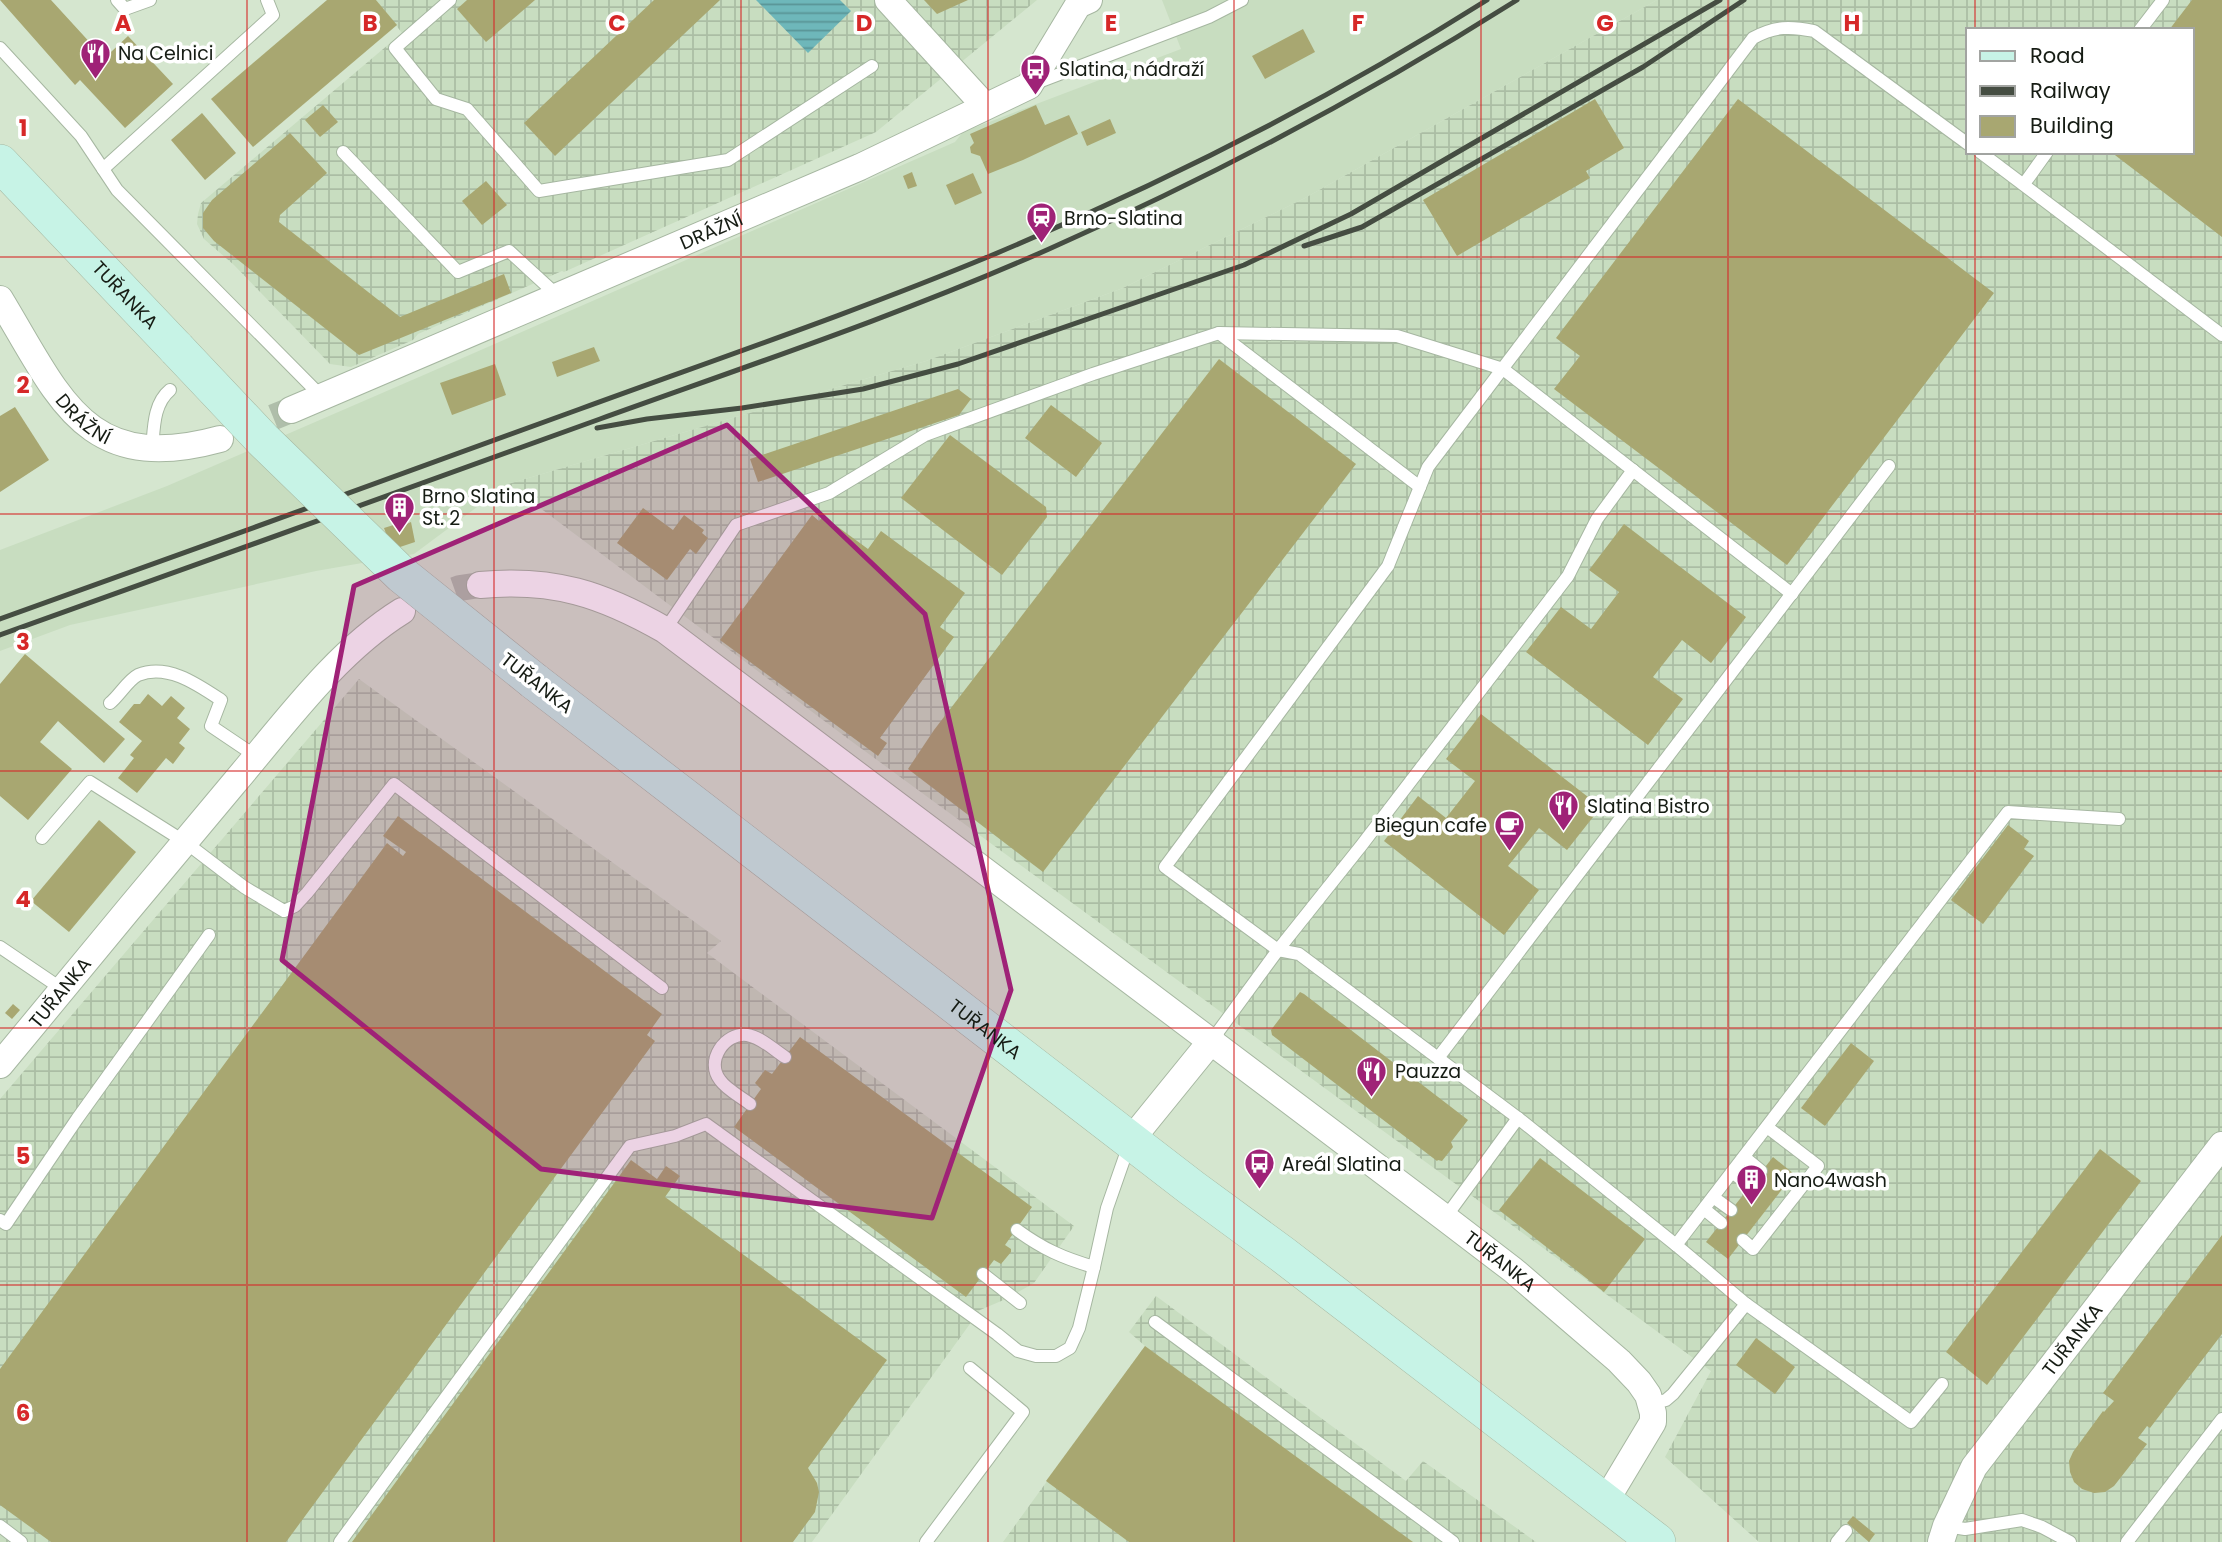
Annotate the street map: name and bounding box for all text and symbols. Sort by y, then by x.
text: A [115,7,132,39]
text: B [362,7,378,39]
text: C [608,7,626,39]
text: D [856,7,872,39]
text: E [1105,7,1117,39]
text: F [1352,7,1364,39]
text: G [1596,7,1614,39]
text: H [1844,7,1860,39]
legend [1966,28,2194,154]
restaurant icon: Na Celnici [78,36,112,80]
place label: Na Celnici [118,40,213,67]
text: Road [2030,41,2085,70]
bus stop icon: Slatina, nádraží [1019,52,1053,96]
place label: Slatina, nádraží [1059,56,1205,83]
text: Railway [2030,76,2111,105]
text: Building [2030,111,2114,140]
text: 1 [19,112,27,144]
station icon: Brno-Slatina [1024,201,1058,245]
street label: DRÁŽNÍ [676,205,747,256]
place label: Brno-Slatina [1064,205,1183,232]
street label: TUŘANKA [86,255,165,335]
text: 2 [16,369,30,401]
street label: DRÁŽNÍ [49,387,116,451]
place label: Brno Slatina St. 2 [422,483,535,532]
building icon: Brno Slatina St. 2 [382,490,416,534]
text: 3 [16,626,30,658]
street label: TUŘANKA [495,646,579,720]
restaurant icon: Slatina Bistro [1547,789,1581,833]
place label: Slatina Bistro [1587,793,1710,820]
cafe icon: Biegun cafe [1493,808,1527,852]
place label: Biegun cafe [1374,812,1487,839]
text: 4 [15,883,31,915]
street label: TUŘANKA [22,951,97,1034]
street label: TUŘANKA [944,992,1028,1066]
restaurant icon: Pauzza [1355,1054,1389,1098]
place label: Pauzza [1395,1058,1461,1085]
text: 5 [16,1140,30,1172]
bus stop icon: Areál Slatina [1242,1147,1276,1191]
place label: Areál Slatina [1282,1151,1402,1178]
building icon: Nano4wash [1734,1163,1768,1207]
place label: Nano4wash [1774,1167,1887,1194]
street label: TUŘANKA [1459,1224,1543,1298]
street label: TUŘANKA [2036,1297,2109,1381]
text: 6 [16,1397,30,1429]

